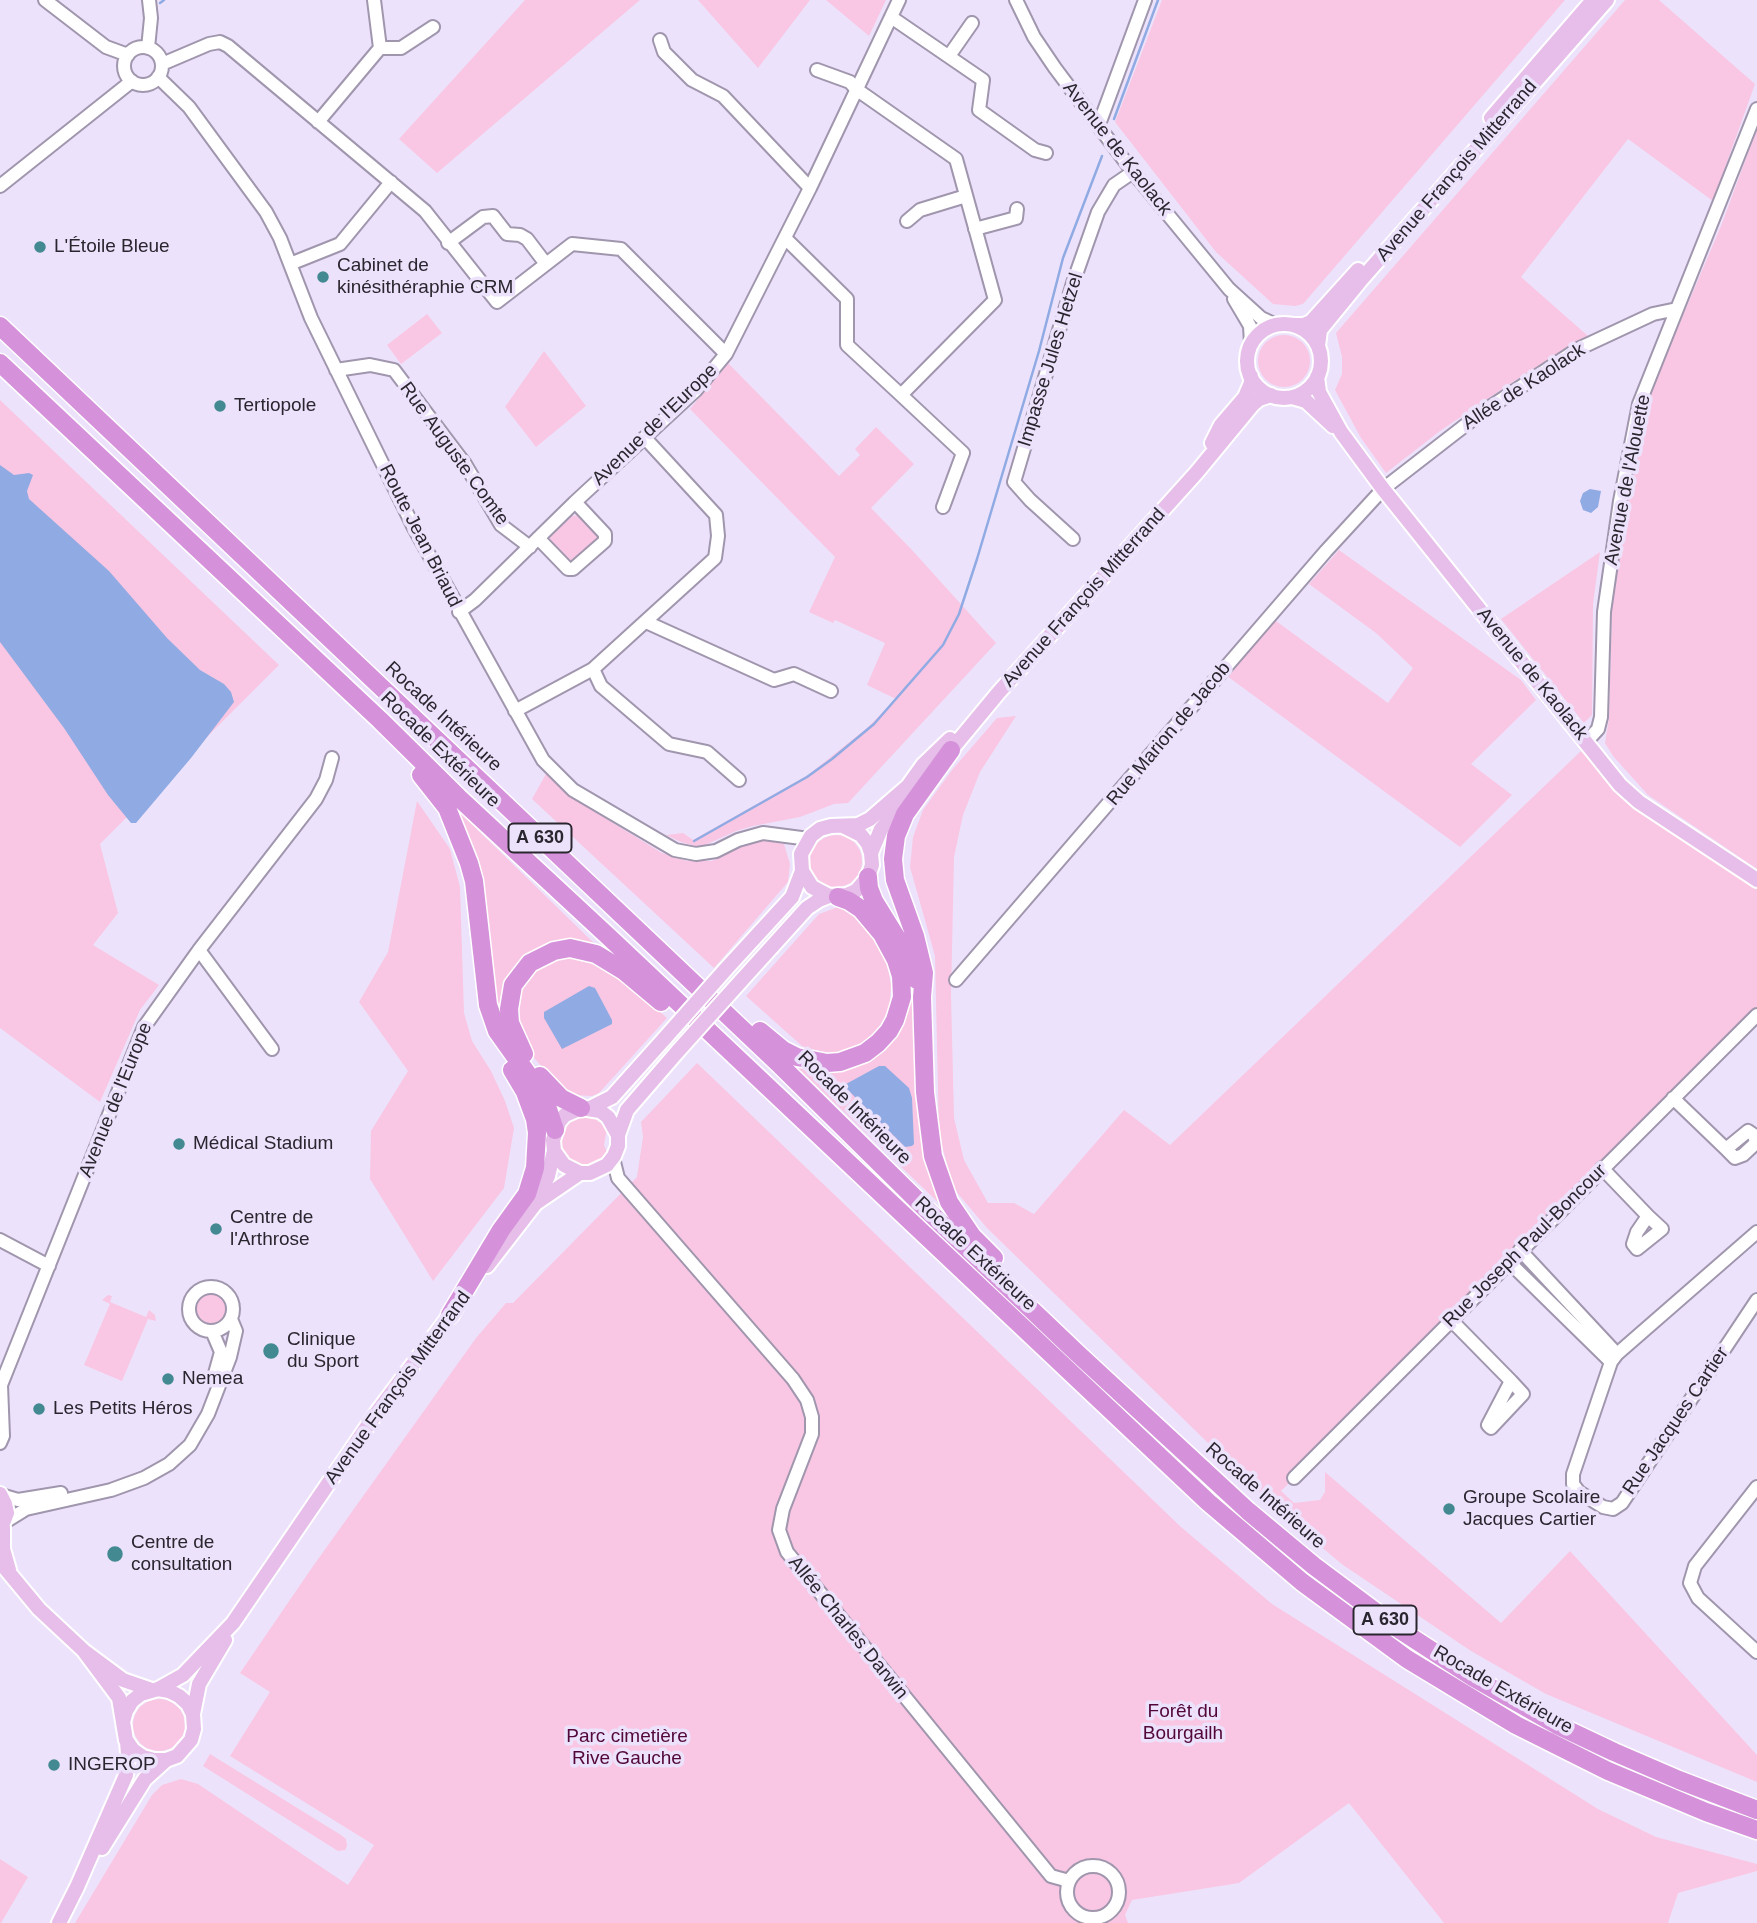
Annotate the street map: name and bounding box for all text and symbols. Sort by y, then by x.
street label: Avenue François Mitterrand [1372,76,1542,266]
street label: Avenue de Kaolack [1058,78,1176,220]
place label: L'Étoile Bleue [54,236,170,258]
marker: L'Étoile Bleue [32,239,48,255]
place label: Cabinet de kinésithéraphie CRM [337,255,513,299]
marker: Cabinet de kinésithéraphie CRM [315,269,331,285]
street label: Impasse Jules Hetzel [1014,270,1088,450]
street label: Allée de Kaolack [1458,339,1590,435]
street label: Avenue de l'Europe [588,360,722,490]
street label: Rue Auguste Comte [394,378,514,530]
street label: Avenue de l'Alouette [1600,393,1656,567]
place label: Tertiopole [234,395,316,417]
marker: Tertiopole [212,398,228,414]
street label: Route Jean Briaud [374,461,466,611]
street label: Avenue François Mitterrand [998,504,1170,692]
street label: Avenue de Kaolack [1472,603,1592,745]
street label: Rocade Intérieure [380,657,506,777]
street label: Rue Marion de Jacob [1102,657,1236,811]
street label: Rocade Extérieure [375,687,505,813]
road number: A 630 [508,824,572,852]
street label: Avenue de l'Europe [75,1019,157,1181]
street label: Rocade Intérieure [793,1047,915,1169]
place label: Médical Stadium [193,1133,333,1155]
marker: Médical Stadium [171,1136,187,1152]
street label: Rue Joseph Paul-Boncour [1439,1160,1611,1332]
street label: Rocade Extérieure [910,1192,1040,1316]
place label: Centre de l'Arthrose [230,1207,313,1251]
marker: Centre de l'Arthrose [208,1221,224,1237]
street label: Avenue François Mitterrand [320,1287,476,1489]
place label: Clinique du Sport [287,1329,359,1373]
marker: Clinique du Sport [261,1341,281,1361]
street label: Rue Jacques Cartier [1618,1343,1734,1499]
place label: Nemea [182,1368,243,1390]
marker: Nemea [160,1371,176,1387]
place label: Les Petits Héros [53,1398,192,1420]
marker: Les Petits Héros [31,1401,47,1417]
street label: Rocade Intérieure [1201,1438,1329,1554]
place label: Groupe Scolaire Jacques Cartier [1463,1487,1600,1531]
marker: Groupe Scolaire Jacques Cartier [1441,1501,1457,1517]
place label: Centre de consultation [131,1532,232,1576]
marker: Centre de consultation [105,1544,125,1564]
street label: Allée Charles Darwin [783,1552,913,1704]
road number: A 630 [1354,1605,1416,1634]
street label: Rocade Extérieure [1429,1641,1577,1739]
park label: Forêt du Bourgailh [1143,1701,1223,1745]
park label: Parc cimetière Rive Gauche [566,1726,688,1770]
place label: INGEROP [68,1754,156,1776]
marker: INGEROP [46,1757,62,1773]

